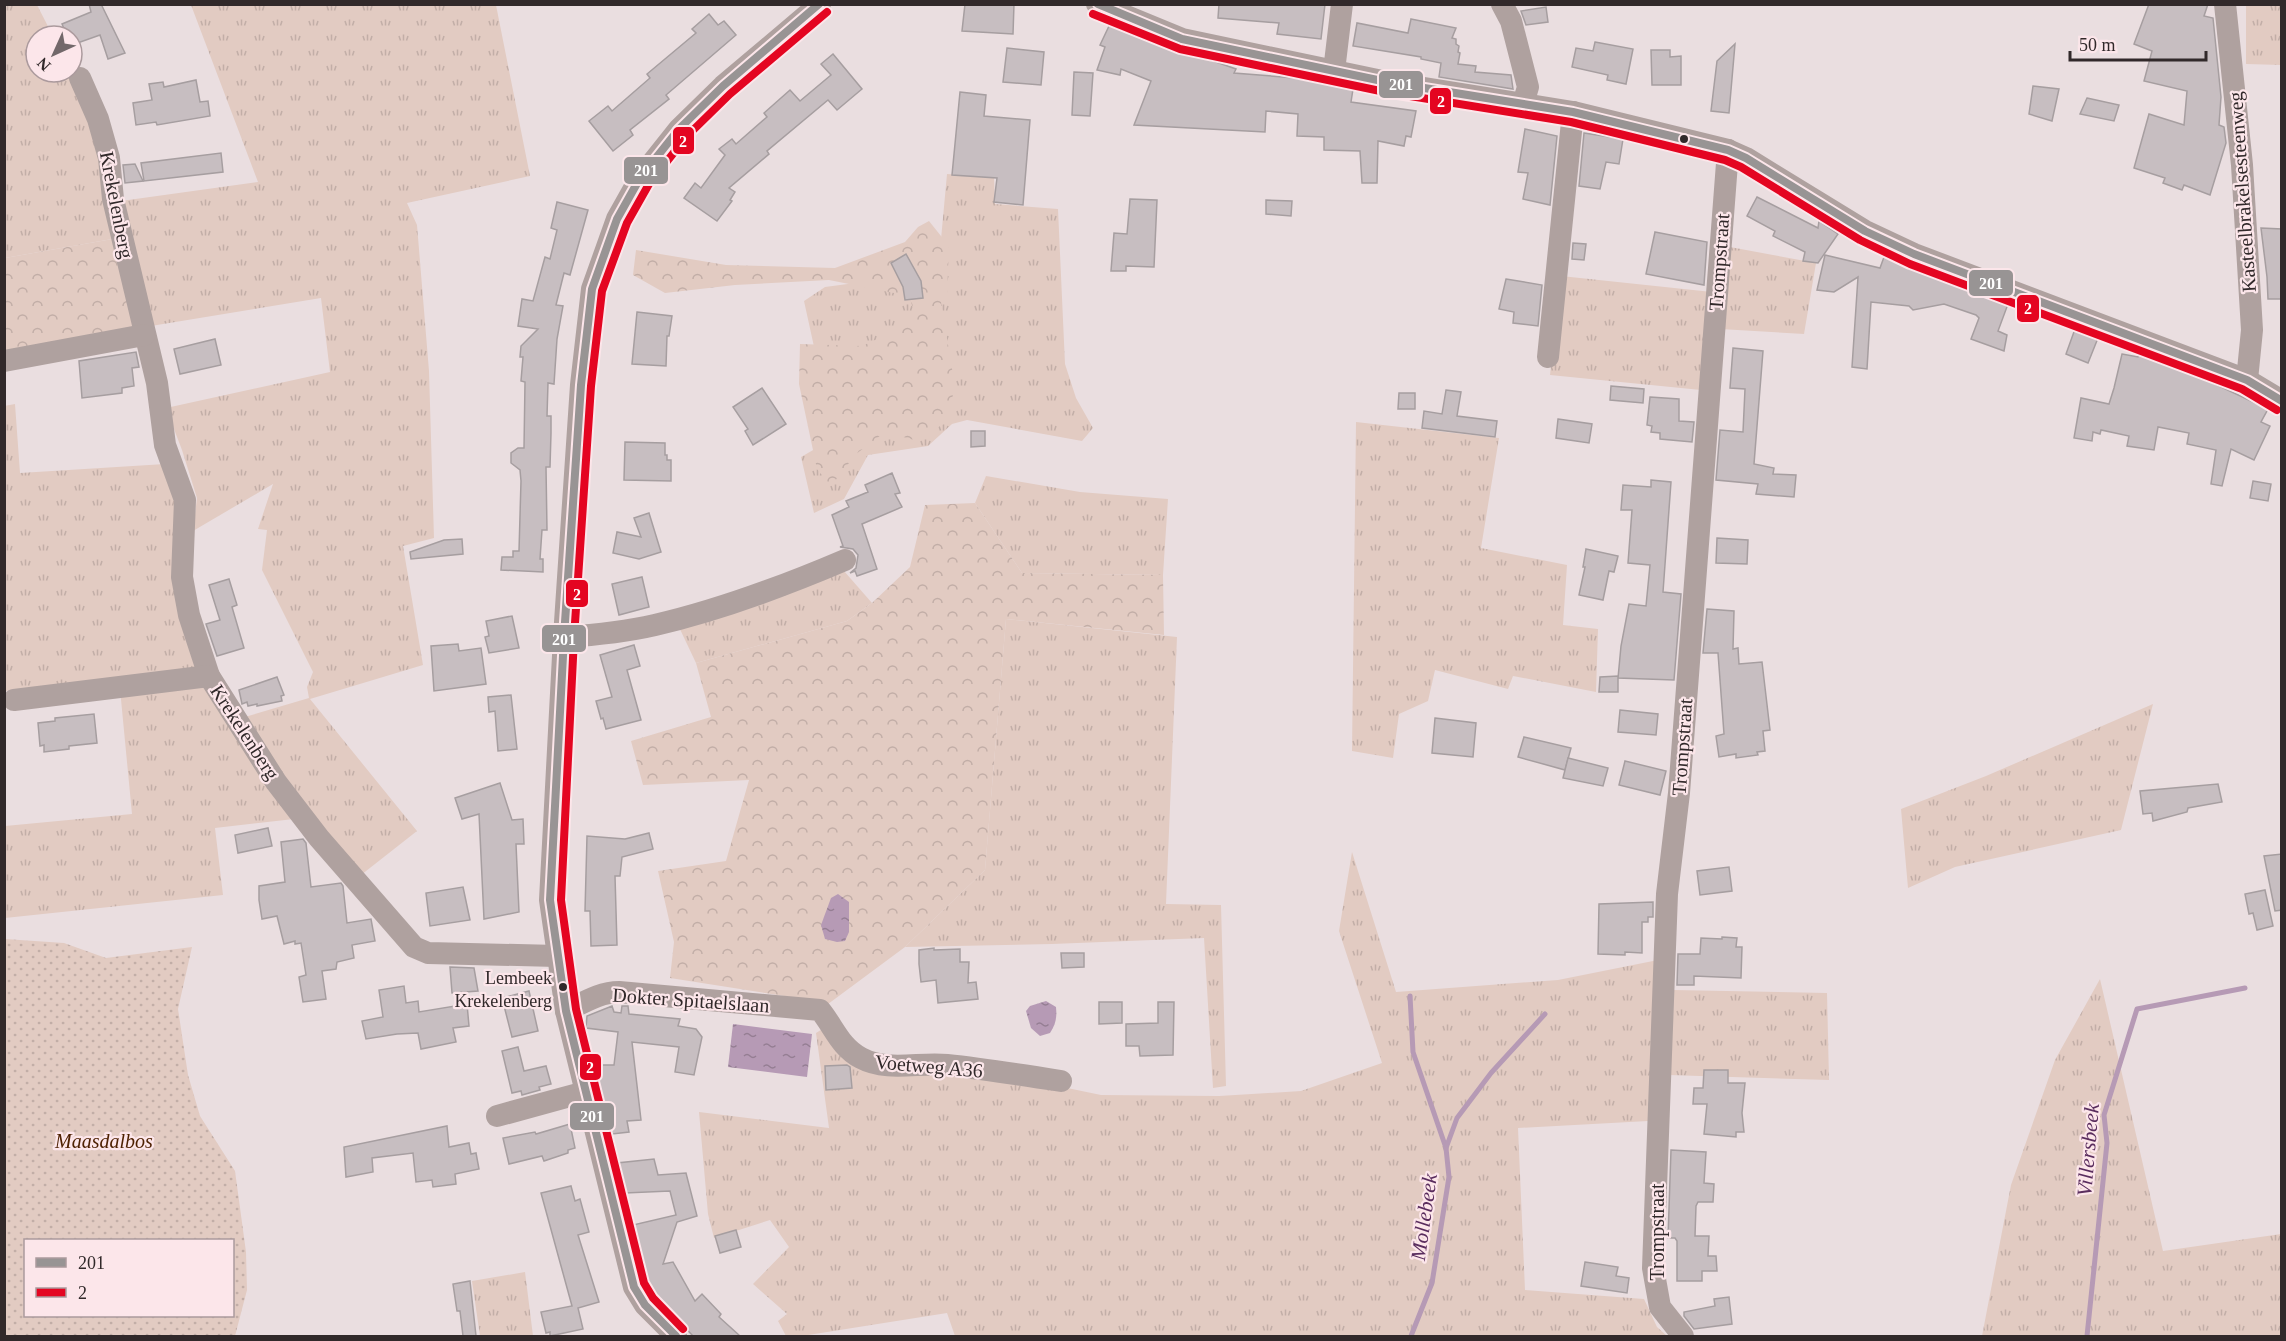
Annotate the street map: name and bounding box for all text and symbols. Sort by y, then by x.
north arrow [24,24,84,84]
scale bar [2070,24,2206,62]
text: 50 m [2079,35,2116,55]
text: N [33,54,54,74]
line badge: 201 [1378,70,1424,99]
text: 201 [1389,76,1413,93]
line badge: 2 [1429,87,1452,115]
street label: Kasteelbrakelsesteenweg [2224,91,2261,293]
text: 2 [1437,93,1445,110]
line badge: 2 [672,126,695,155]
text: 2 [679,133,687,150]
unlabelled marker [1678,133,1690,145]
street label: Krekelenberg [95,150,138,261]
line badge: 201 [623,156,669,185]
text: 201 [634,162,658,179]
street label: Trompstraat [1705,212,1734,311]
line badge: 201 [1968,269,2014,297]
text: 201 [1979,275,2003,292]
line badge: 2 [2016,294,2040,323]
text: 2 [2024,300,2032,317]
line badge: 2 [565,579,589,608]
text: 2 [573,586,581,603]
line badge: 201 [541,624,587,653]
text: 201 [552,631,576,648]
street label: Krekelenberg [205,681,284,784]
street label: Trompstraat [1668,697,1697,796]
place label: Lembeek Krekelenberg [454,968,552,1011]
marker: Lembeek Krekelenberg [557,981,569,993]
street label: Dokter Spitaelslaan [612,984,770,1017]
street label: Voetweg A36 [874,1050,984,1083]
line badge: 2 [579,1053,602,1081]
text: 2 [586,1059,594,1076]
line badge: 201 [569,1102,615,1131]
water label: Villersbeek [2072,1102,2104,1197]
text: 201 [580,1108,604,1125]
park label: Maasdalbos [54,1130,153,1152]
water label: Mollebeek [1406,1171,1442,1263]
street label: Trompstraat [1646,1183,1669,1281]
legend [24,1239,234,1317]
text: 201 [78,1253,105,1273]
text: 2 [78,1283,87,1303]

